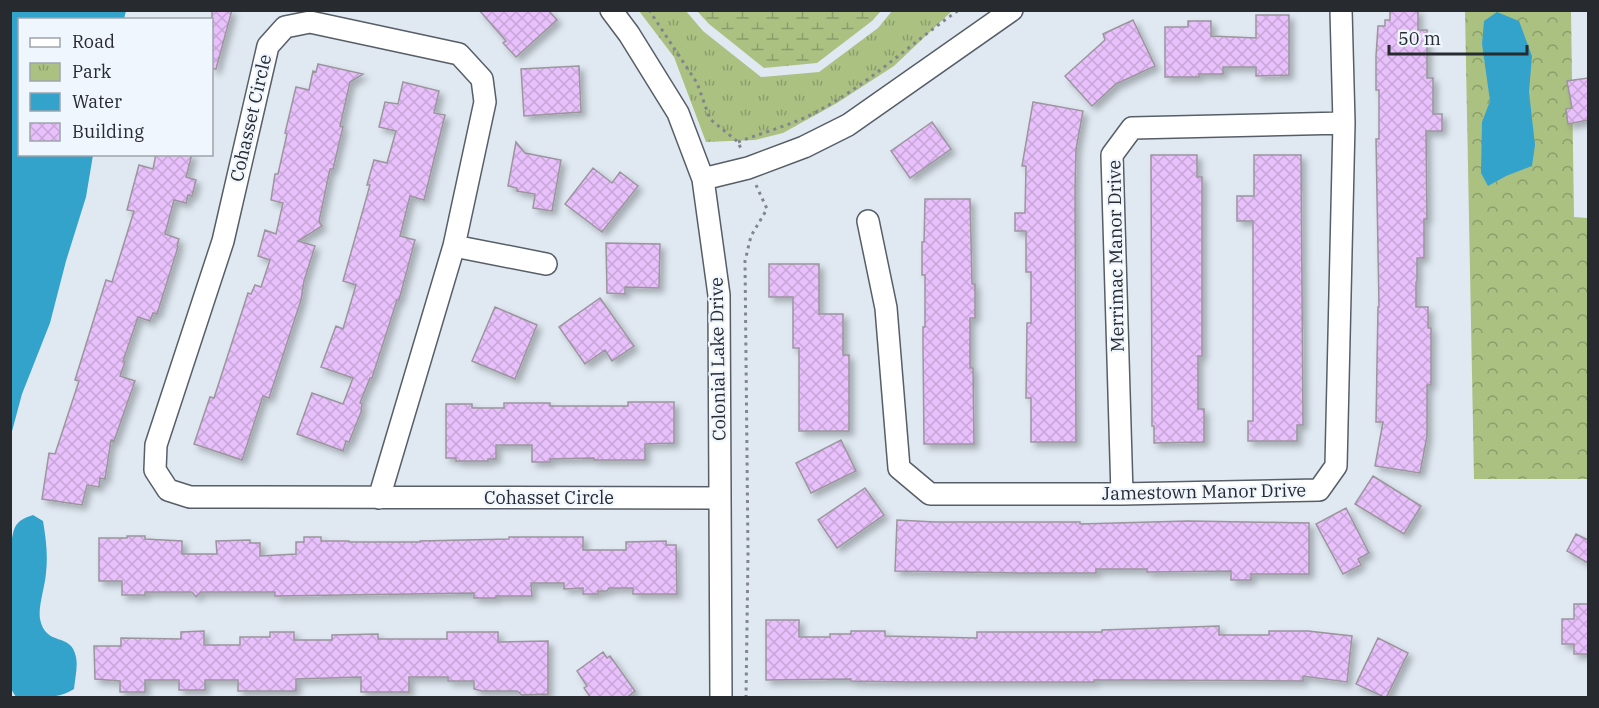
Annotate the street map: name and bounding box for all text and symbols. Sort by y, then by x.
legend [18,18,213,156]
scale bar [1389,18,1527,56]
text: 50 m [1398,27,1441,50]
text: Road [72,30,115,53]
street label: Cohasset Circle [225,52,276,184]
text: Park [72,60,112,83]
text: Water [72,90,122,113]
text: Building [72,120,144,143]
street label: Merrimac Manor Drive [1102,160,1129,352]
street label: Colonial Lake Drive [705,277,730,441]
street label: Jamestown Manor Drive [1102,478,1306,505]
street label: Cohasset Circle [484,486,614,509]

